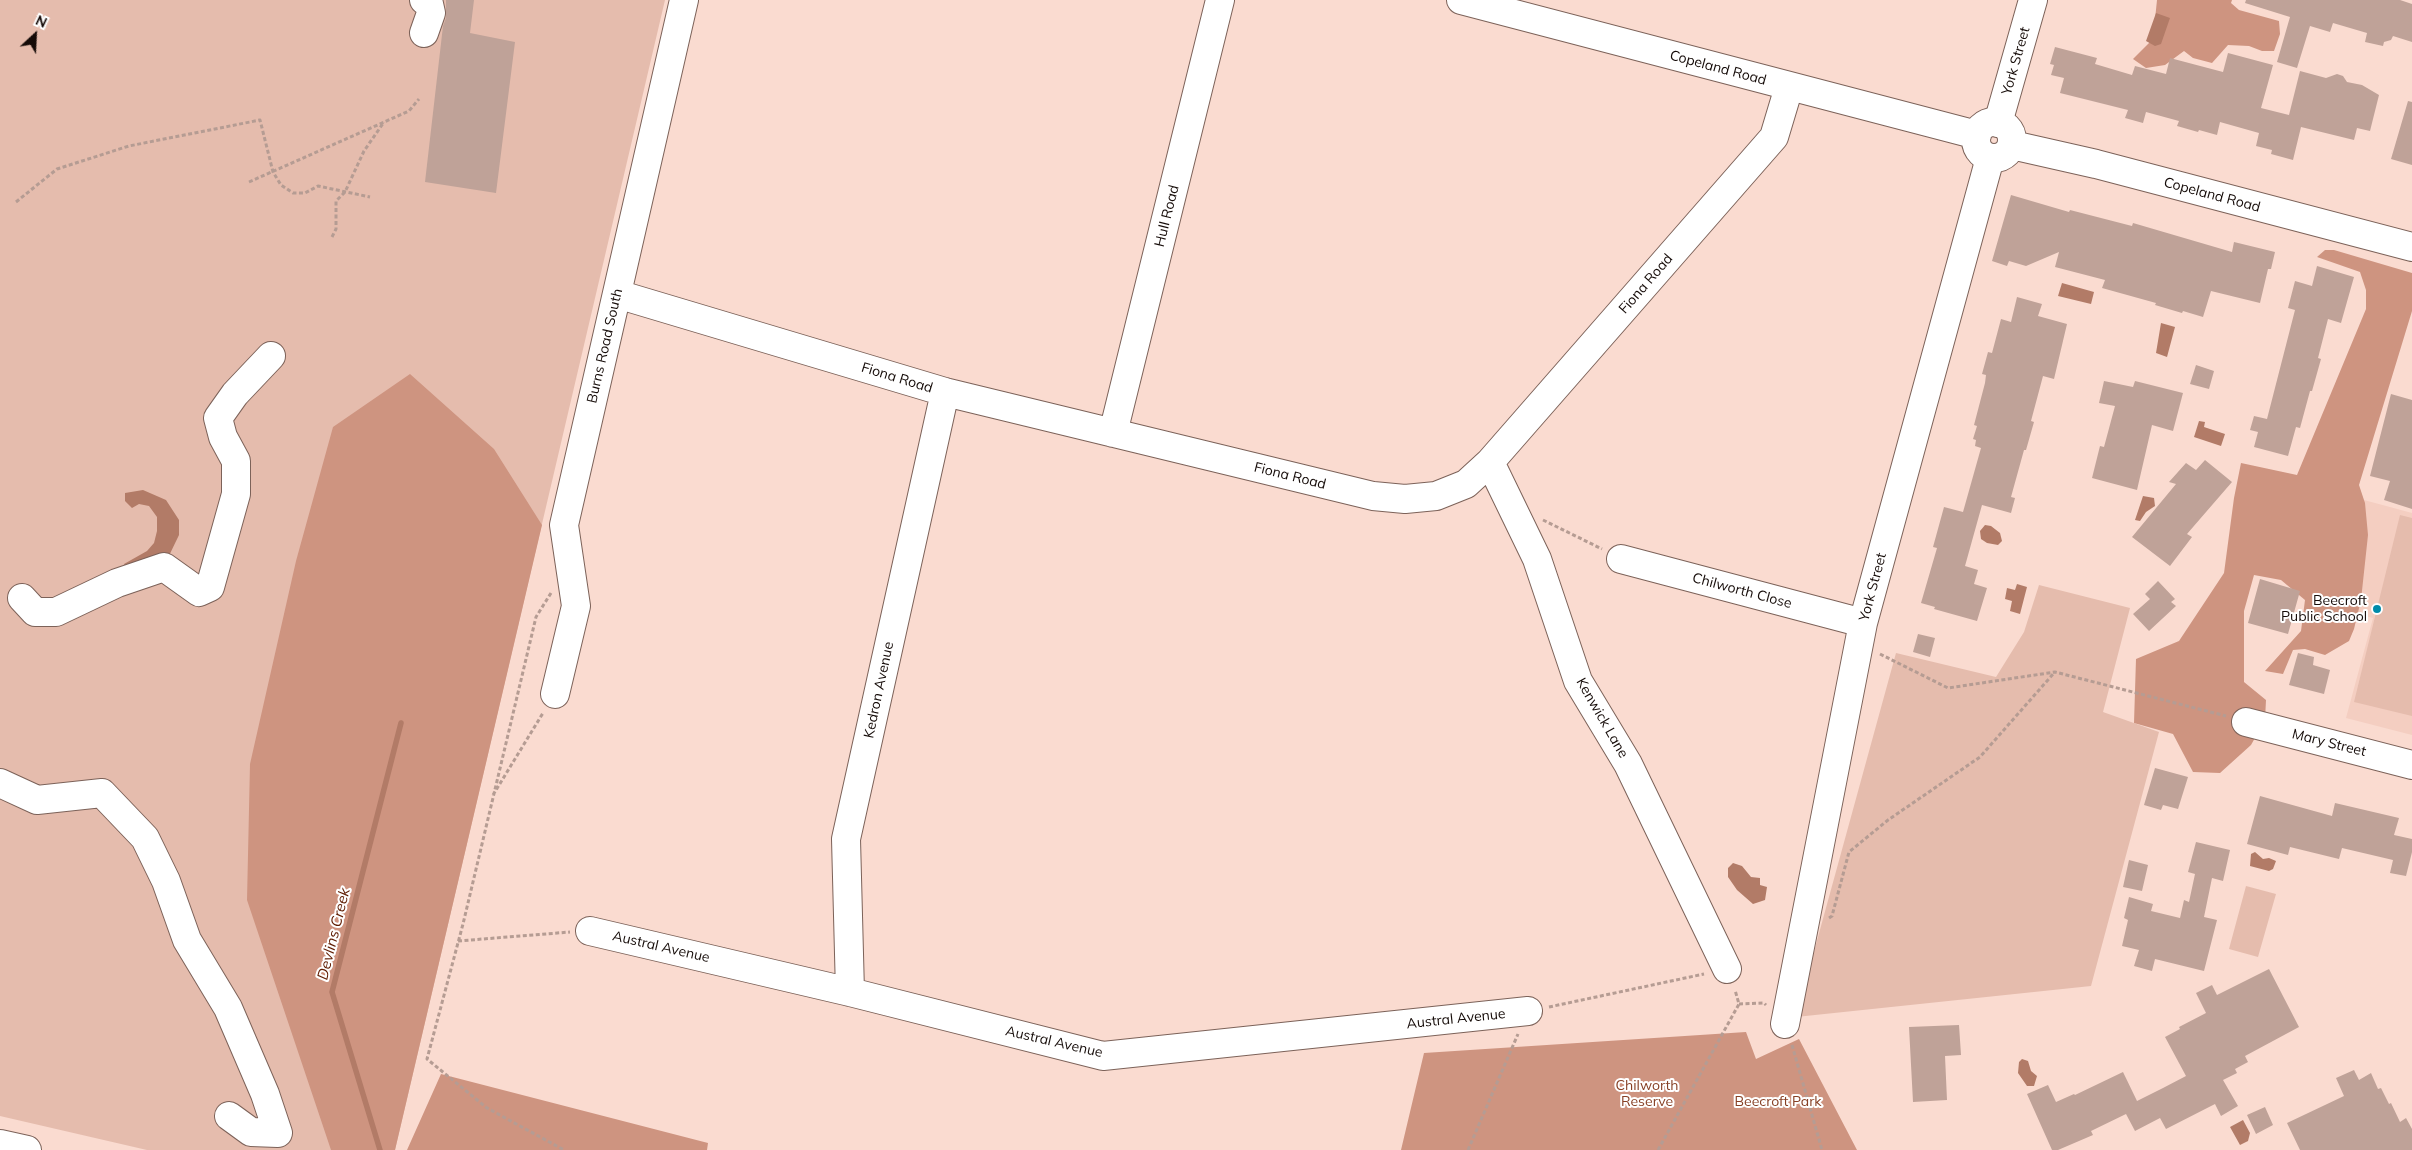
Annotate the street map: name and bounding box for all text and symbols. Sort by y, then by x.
north arrow [10,10,60,60]
text: N [33,11,50,32]
street label: York Street [1998,25,2034,97]
street label: Copeland Road [1668,47,1768,89]
street label: Copeland Road [2162,174,2262,216]
street label: Hull Road [1151,183,1183,249]
street label: Fiona Road [1615,251,1677,317]
street label: Burns Road South [584,287,626,405]
street label: Fiona Road [859,359,935,397]
street label: Fiona Road [1252,459,1328,493]
street label: York Street [1856,551,1890,623]
street label: Chilworth Close [1690,570,1794,612]
place label: Beecroft Public School [2281,593,2367,626]
marker: Beecroft Public School [2371,603,2383,615]
street label: Kedron Avenue [861,640,897,740]
street label: Kenwick Lane [1572,675,1632,761]
street label: Mary Street [2290,726,2368,760]
water label: Devlins Creek [314,886,354,982]
street label: Austral Avenue [611,928,711,966]
street label: Austral Avenue [1406,1005,1506,1033]
street label: Austral Avenue [1004,1023,1104,1061]
park label: Chilworth Reserve [1615,1078,1679,1110]
park label: Beecroft Park [1734,1094,1822,1110]

